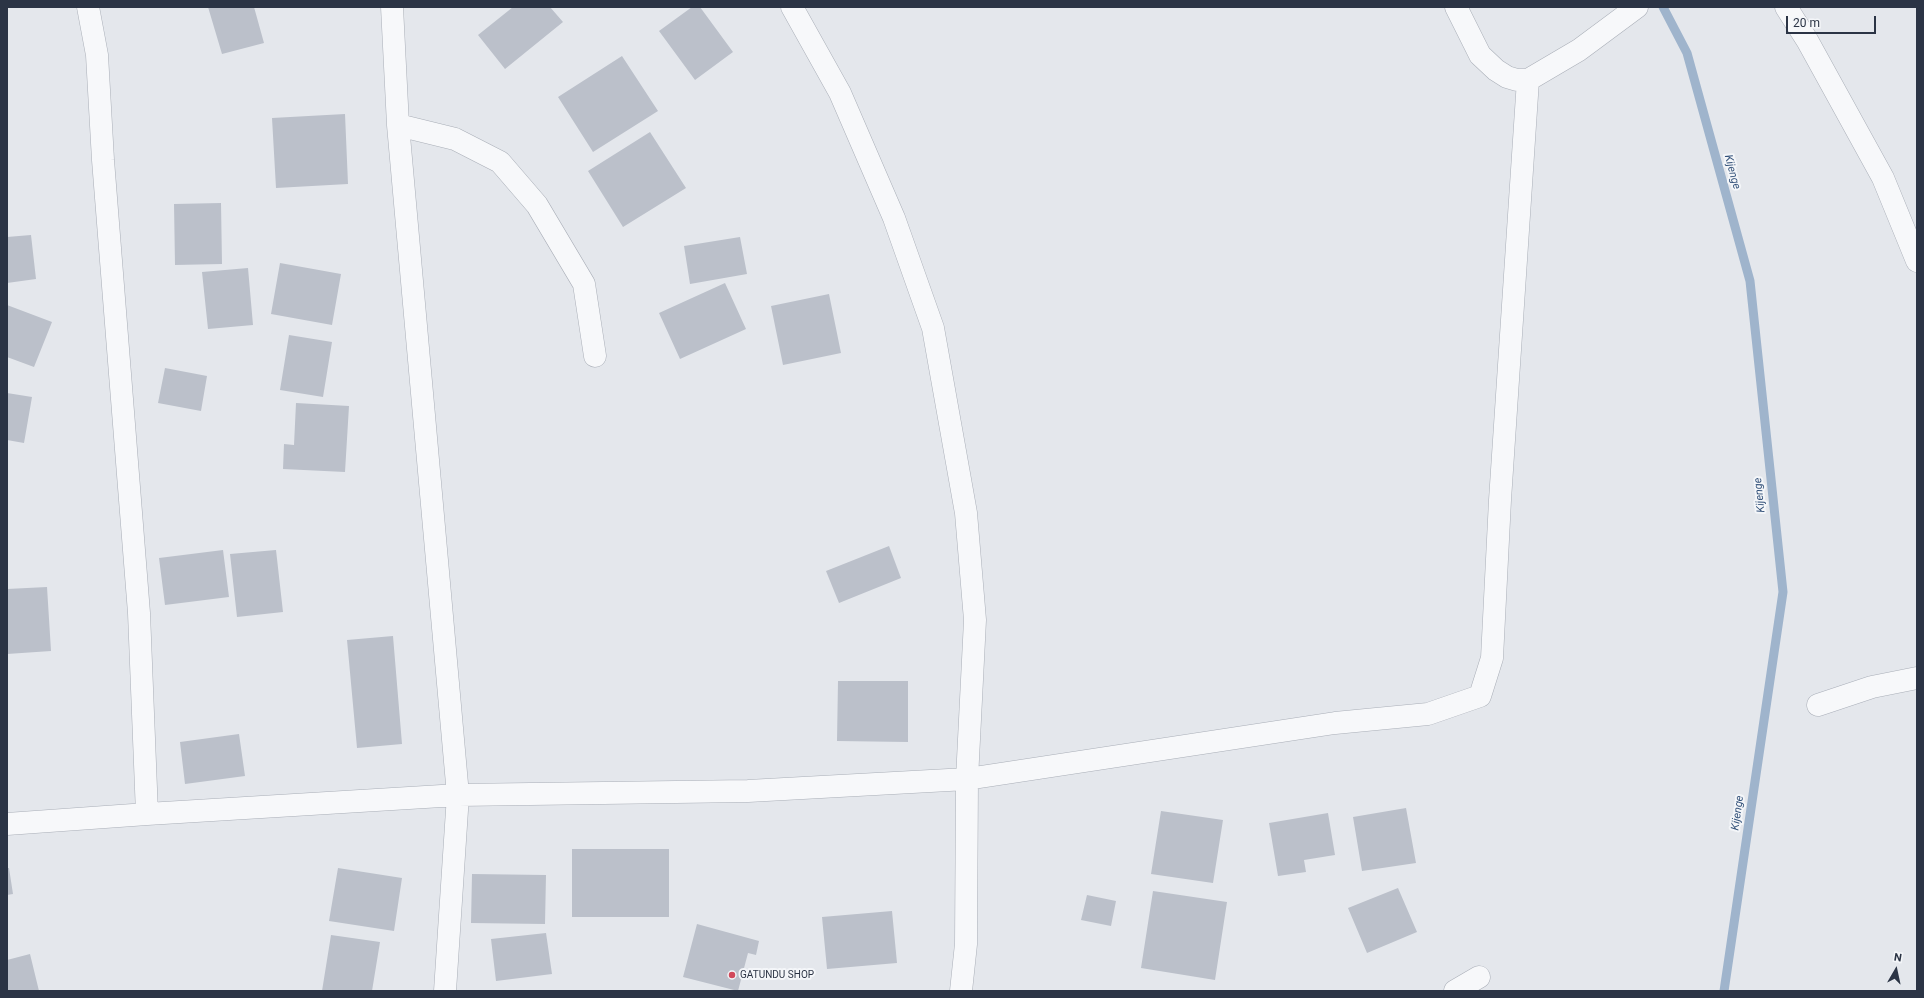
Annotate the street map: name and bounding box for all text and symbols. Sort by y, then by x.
scale bar [1788,8,1878,34]
text: 20 m [1793,16,1820,30]
water label: Kijenge [1721,153,1743,191]
water label: Kijenge [1752,477,1768,513]
water label: Kijenge [1729,795,1747,831]
north arrow [1876,950,1916,990]
text: N [1893,951,1903,965]
place label: GATUNDU SHOP [740,969,814,981]
marker: GATUNDU SHOP [727,970,737,980]

